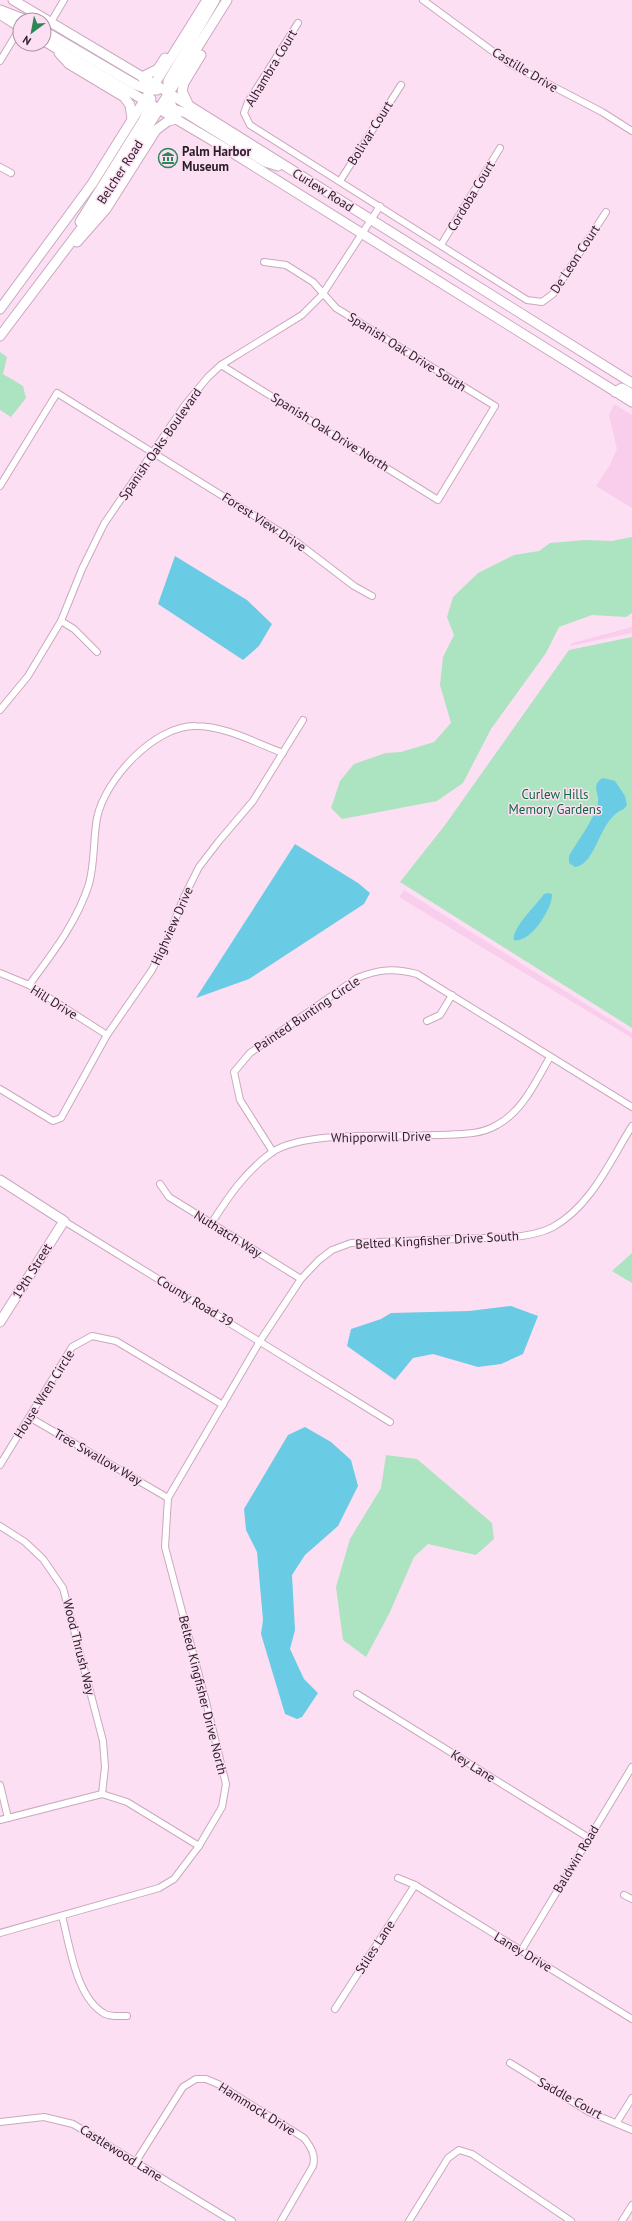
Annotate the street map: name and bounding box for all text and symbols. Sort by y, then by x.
north arrow [12,12,52,52]
street label: Alhambra Court [241,26,301,110]
text: N [20,33,33,48]
street label: Castille Drive [489,44,561,96]
street label: Bolivar Court [344,97,397,168]
street label: Belcher Road [93,137,147,207]
place label: Palm Harbor Museum [182,143,252,175]
museum icon: Palm Harbor Museum [157,147,179,169]
street label: Cordoba Court [443,157,499,234]
street label: Curlew Road [289,164,357,216]
street label: De Leon Court [546,221,604,297]
street label: Spanish Oak Drive South [345,309,469,395]
street label: Spanish Oaks Boulevard [115,385,205,503]
street label: Spanish Oak Drive North [268,389,392,475]
street label: Forest View Drive [219,488,309,556]
park label: Curlew Hills Memory Gardens [509,786,601,818]
street label: Highview Drive [147,884,197,968]
street label: Painted Bunting Circle [251,972,363,1056]
street label: Hill Drive [27,981,81,1023]
street label: Whipporwill Drive [331,1128,431,1146]
street label: Nuthatch Way [191,1206,265,1262]
street label: Belted Kingfisher Drive South [355,1227,519,1253]
street label: 19th Street [8,1240,56,1302]
street label: County Road 39 [153,1271,237,1331]
street label: House Wren Circle [10,1346,78,1442]
street label: Tree Swallow Way [51,1425,145,1489]
street label: Wood Thrush Way [59,1597,99,1697]
street label: Belted Kingfisher Drive North [175,1614,231,1776]
street label: Key Lane [448,1746,498,1786]
street label: Baldwin Road [549,1822,603,1896]
street label: Stiles Lane [351,1917,399,1977]
street label: Laney Drive [491,1928,555,1976]
street label: Saddle Court [535,2073,606,2123]
street label: Hammock Drive [215,2079,299,2139]
street label: Castlewood Lane [77,2121,165,2185]

